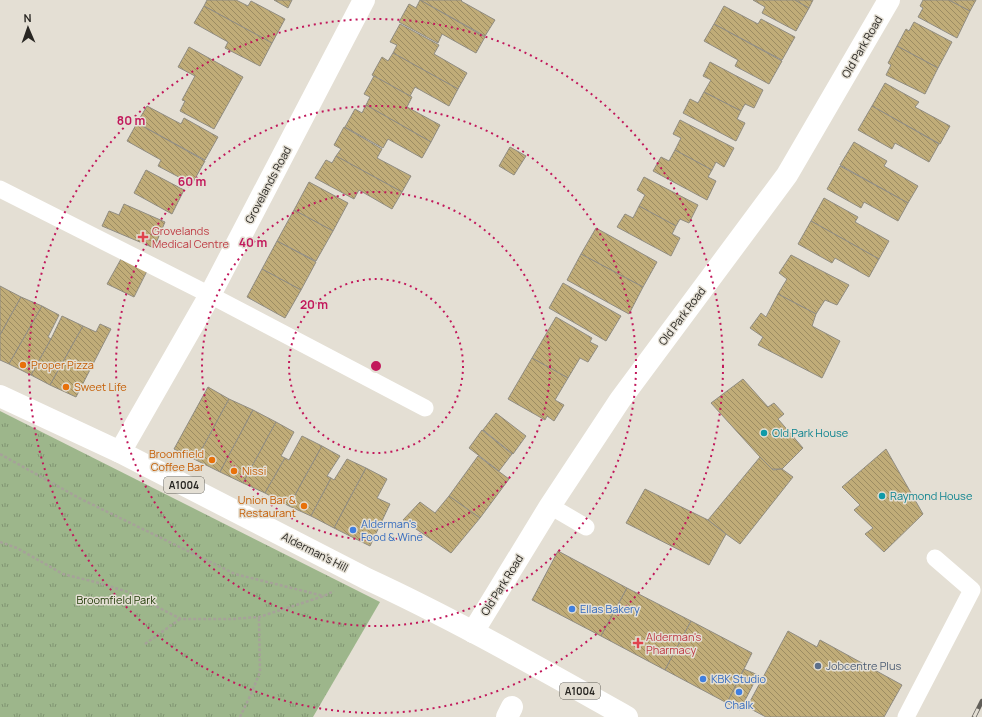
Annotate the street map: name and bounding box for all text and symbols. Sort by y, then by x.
north arrow [8,8,48,48]
text: N [23,10,32,25]
street label: Old Park Road [838,13,885,81]
text: 80 m [117,112,145,129]
street label: Grovelands Road [241,144,294,226]
text: 60 m [178,173,206,190]
place label: Grovelands Medical Centre [152,223,230,251]
marker: Grovelands Medical Centre [137,231,149,243]
text: 40 m [239,234,267,251]
street label: Old Park Road [655,283,708,348]
text: 20 m [300,296,328,313]
place label: Proper Pizza [31,357,94,372]
centre of rings [369,359,383,373]
marker: Proper Pizza [18,360,28,370]
place label: Sweet Life [74,379,127,394]
marker: Sweet Life [61,382,71,392]
place label: Old Park House [772,425,849,440]
marker: Old Park House [759,428,769,438]
place label: Broomfield Coffee Bar [149,446,204,474]
marker: Broomfield Coffee Bar [207,455,217,465]
place label: Nissi [242,463,266,478]
marker: Nissi [229,466,239,476]
road number: A1004 [164,477,204,493]
place label: Raymond House [890,488,973,503]
marker: Raymond House [877,491,887,501]
place label: Union Bar & Restaurant [238,492,297,520]
marker: Union Bar & Restaurant [299,501,309,511]
place label: Alderman's Food & Wine [361,516,424,544]
marker: Alderman's Food & Wine [348,525,358,535]
street label: Alderman's Hill [279,528,351,575]
street label: Old Park Road [477,551,526,618]
park label: Broomfield Park [76,592,156,607]
place label: Ellas Bakery [580,601,640,616]
marker: Ellas Bakery [567,604,577,614]
place label: Alderman's Pharmacy [646,629,701,657]
marker: Alderman's Pharmacy [633,638,643,648]
place label: Jobcentre Plus [826,658,901,673]
marker: Jobcentre Plus [813,661,823,671]
place label: KBK Studio [711,671,767,686]
marker: KBK Studio [698,674,708,684]
road number: A1004 [560,683,600,699]
marker: Chalk [734,687,744,697]
place label: Chalk [725,697,754,712]

